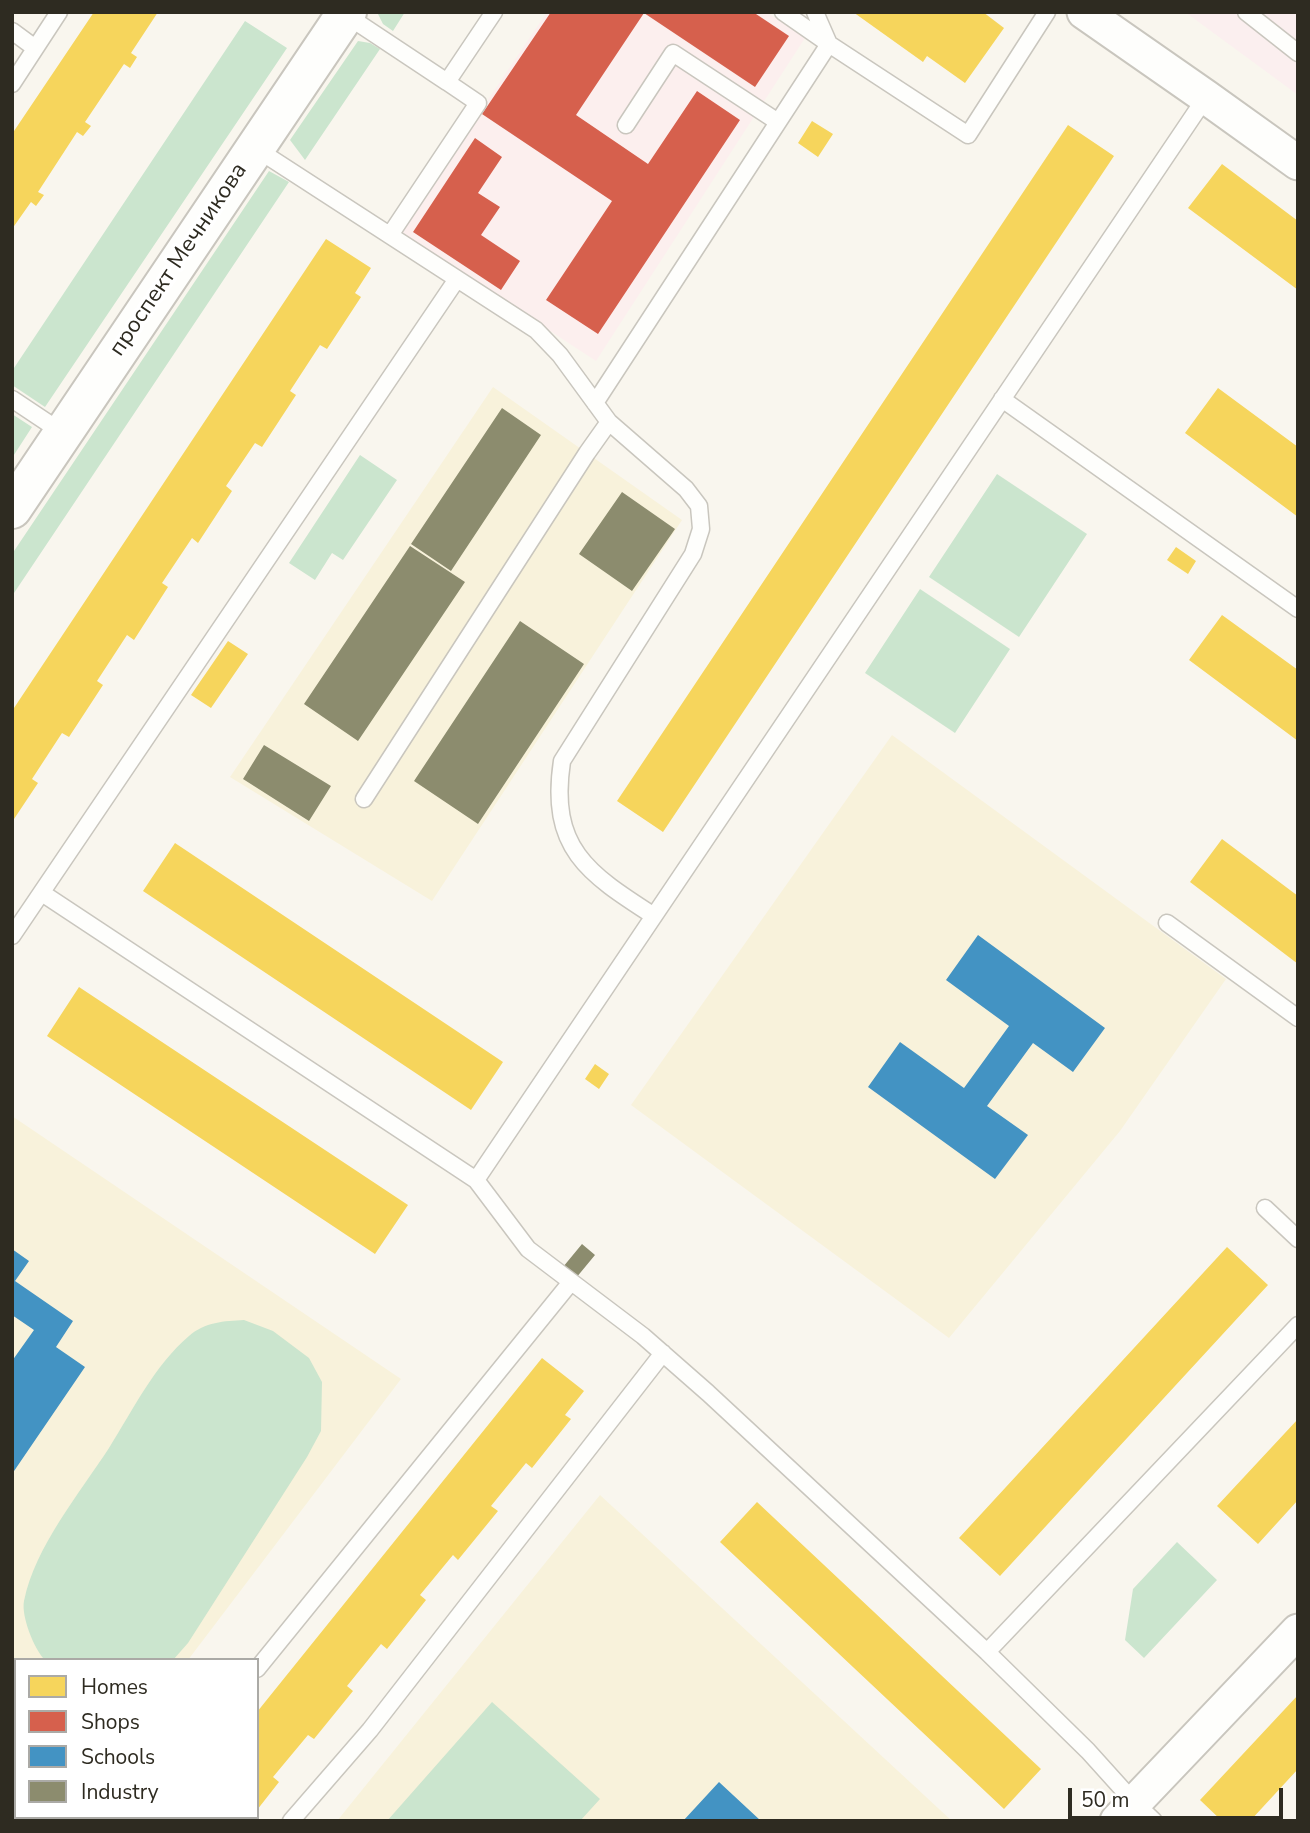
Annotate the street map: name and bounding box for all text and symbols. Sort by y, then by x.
street label: проспект Мечникова [104,158,254,362]
legend [14,1658,259,1819]
text: Homes [81,1673,148,1701]
text: Shops [81,1708,140,1736]
text: Schools [81,1743,155,1771]
scale bar [1072,1773,1287,1817]
text: Industry [81,1778,159,1806]
text: 50 m [1081,1786,1130,1814]

